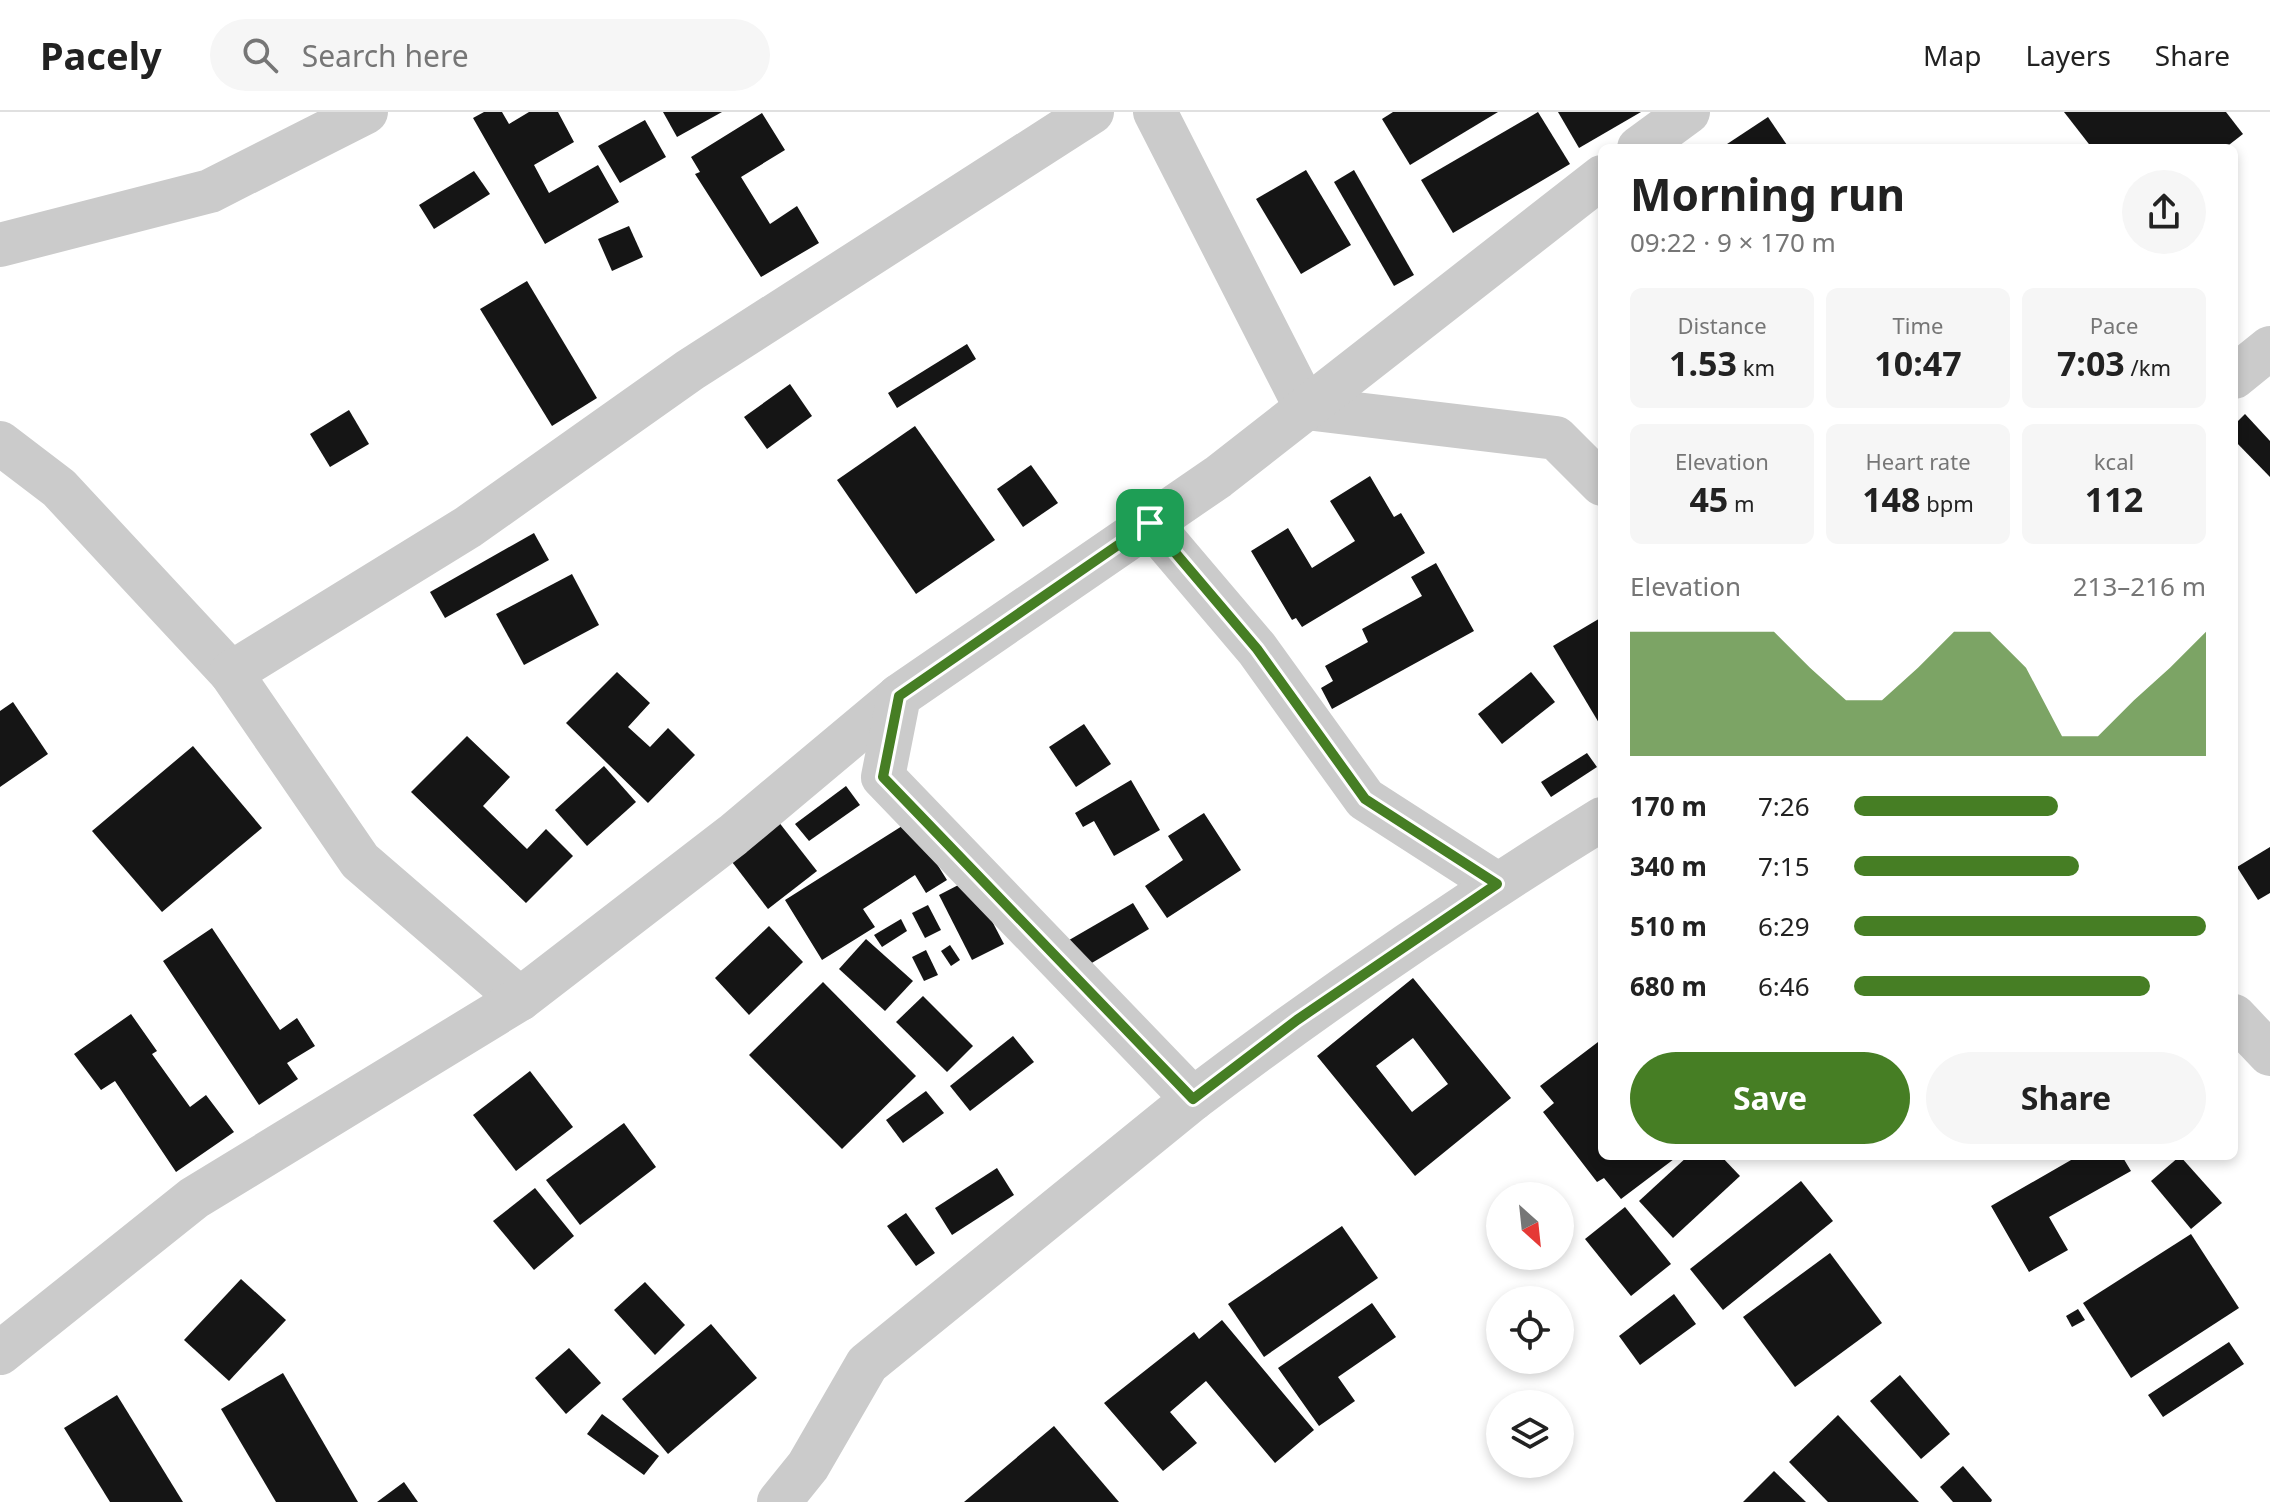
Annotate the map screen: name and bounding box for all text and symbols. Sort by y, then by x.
search box [210,19,770,91]
text: Pacely [40,29,162,81]
icon: search [238,33,282,77]
text: Search here [302,35,469,76]
text: Map [1923,36,1981,74]
text: Layers [2025,36,2111,74]
text: Share [2155,36,2230,74]
text: Morning run [1630,164,1905,224]
button: share [2122,170,2206,254]
text: 09:22 · 9 × 170 m [1630,224,1836,260]
text: Distance [1677,310,1767,340]
text: Time [1893,310,1943,340]
text: Pace [2090,310,2138,340]
text: 1.53 [1669,340,1737,386]
text: 10:47 [1874,340,1962,386]
text: 7:03 [2057,340,2125,386]
text: km [1737,352,1775,382]
text: /km [2125,352,2171,382]
text: Elevation [1675,446,1769,476]
text: Heart rate [1865,446,1971,476]
text: kcal [2094,446,2134,476]
text: 45 [1689,476,1728,522]
text: 148 [1862,476,1921,522]
text: 112 [2085,476,2143,522]
text: m [1728,488,1755,518]
text: bpm [1921,488,1974,518]
pin [1116,489,1184,557]
icon: arrive [1128,501,1172,545]
text: Elevation [1630,568,1741,604]
text: 213–216 m [2073,568,2206,604]
text: 170 m [1630,788,1707,824]
text: 7:26 [1758,788,1810,824]
text: 340 m [1630,848,1707,884]
text: 7:15 [1758,848,1810,884]
text: 510 m [1630,908,1707,944]
text: 6:29 [1758,908,1810,944]
text: 680 m [1630,968,1707,1004]
text: 6:46 [1758,968,1810,1004]
button: Save [1630,1052,1910,1144]
button: Share [1926,1052,2206,1144]
north arrow [1486,1182,1574,1270]
map controls [1486,1182,1574,1478]
button: locate [1486,1286,1574,1374]
button: layers [1486,1390,1574,1478]

